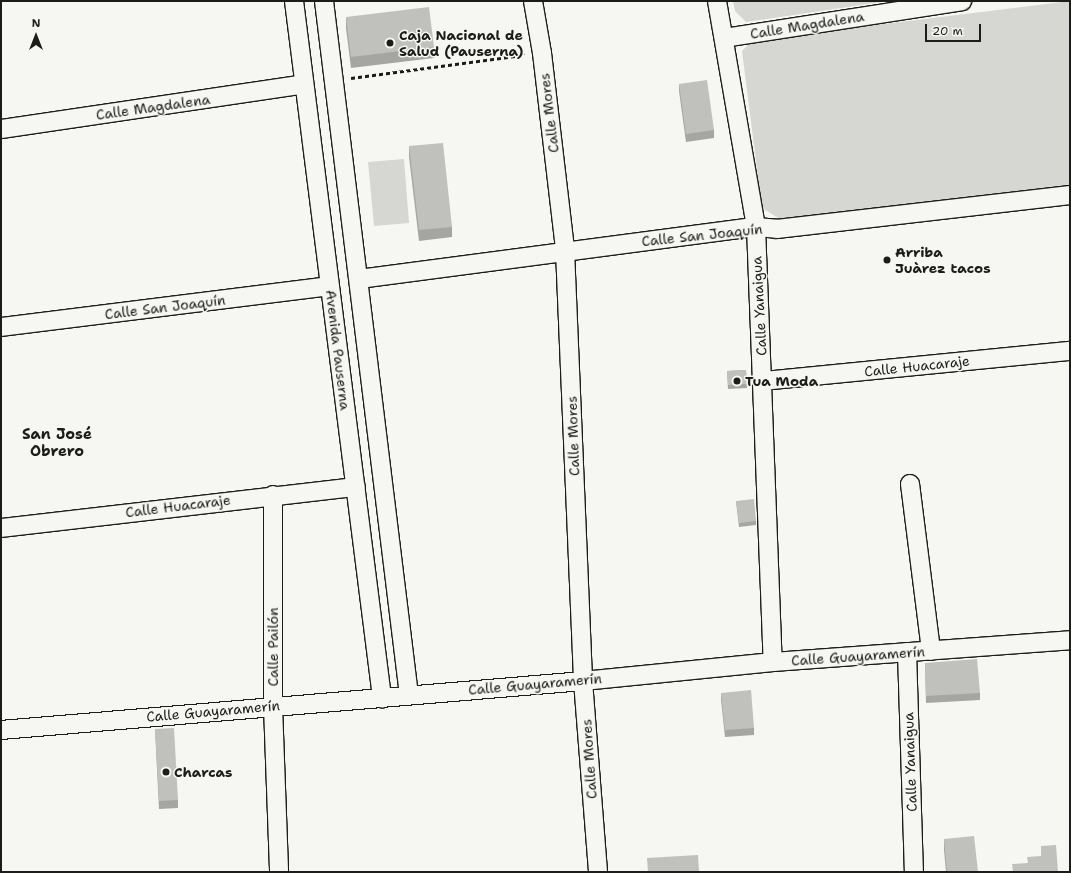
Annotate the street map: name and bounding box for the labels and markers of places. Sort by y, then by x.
place label: Caja Nacional de Salud (Pauserna) [399,27,523,60]
marker: Caja Nacional de Salud (Pauserna) [384,37,396,49]
place label: Arriba Juàrez tacos [895,244,991,276]
marker: Arriba Juàrez tacos [882,255,892,265]
place label: Tua Moda [745,373,818,389]
marker: Tua Moda [732,376,742,386]
place label: Charcas [174,764,232,780]
marker: Charcas [161,767,171,777]

